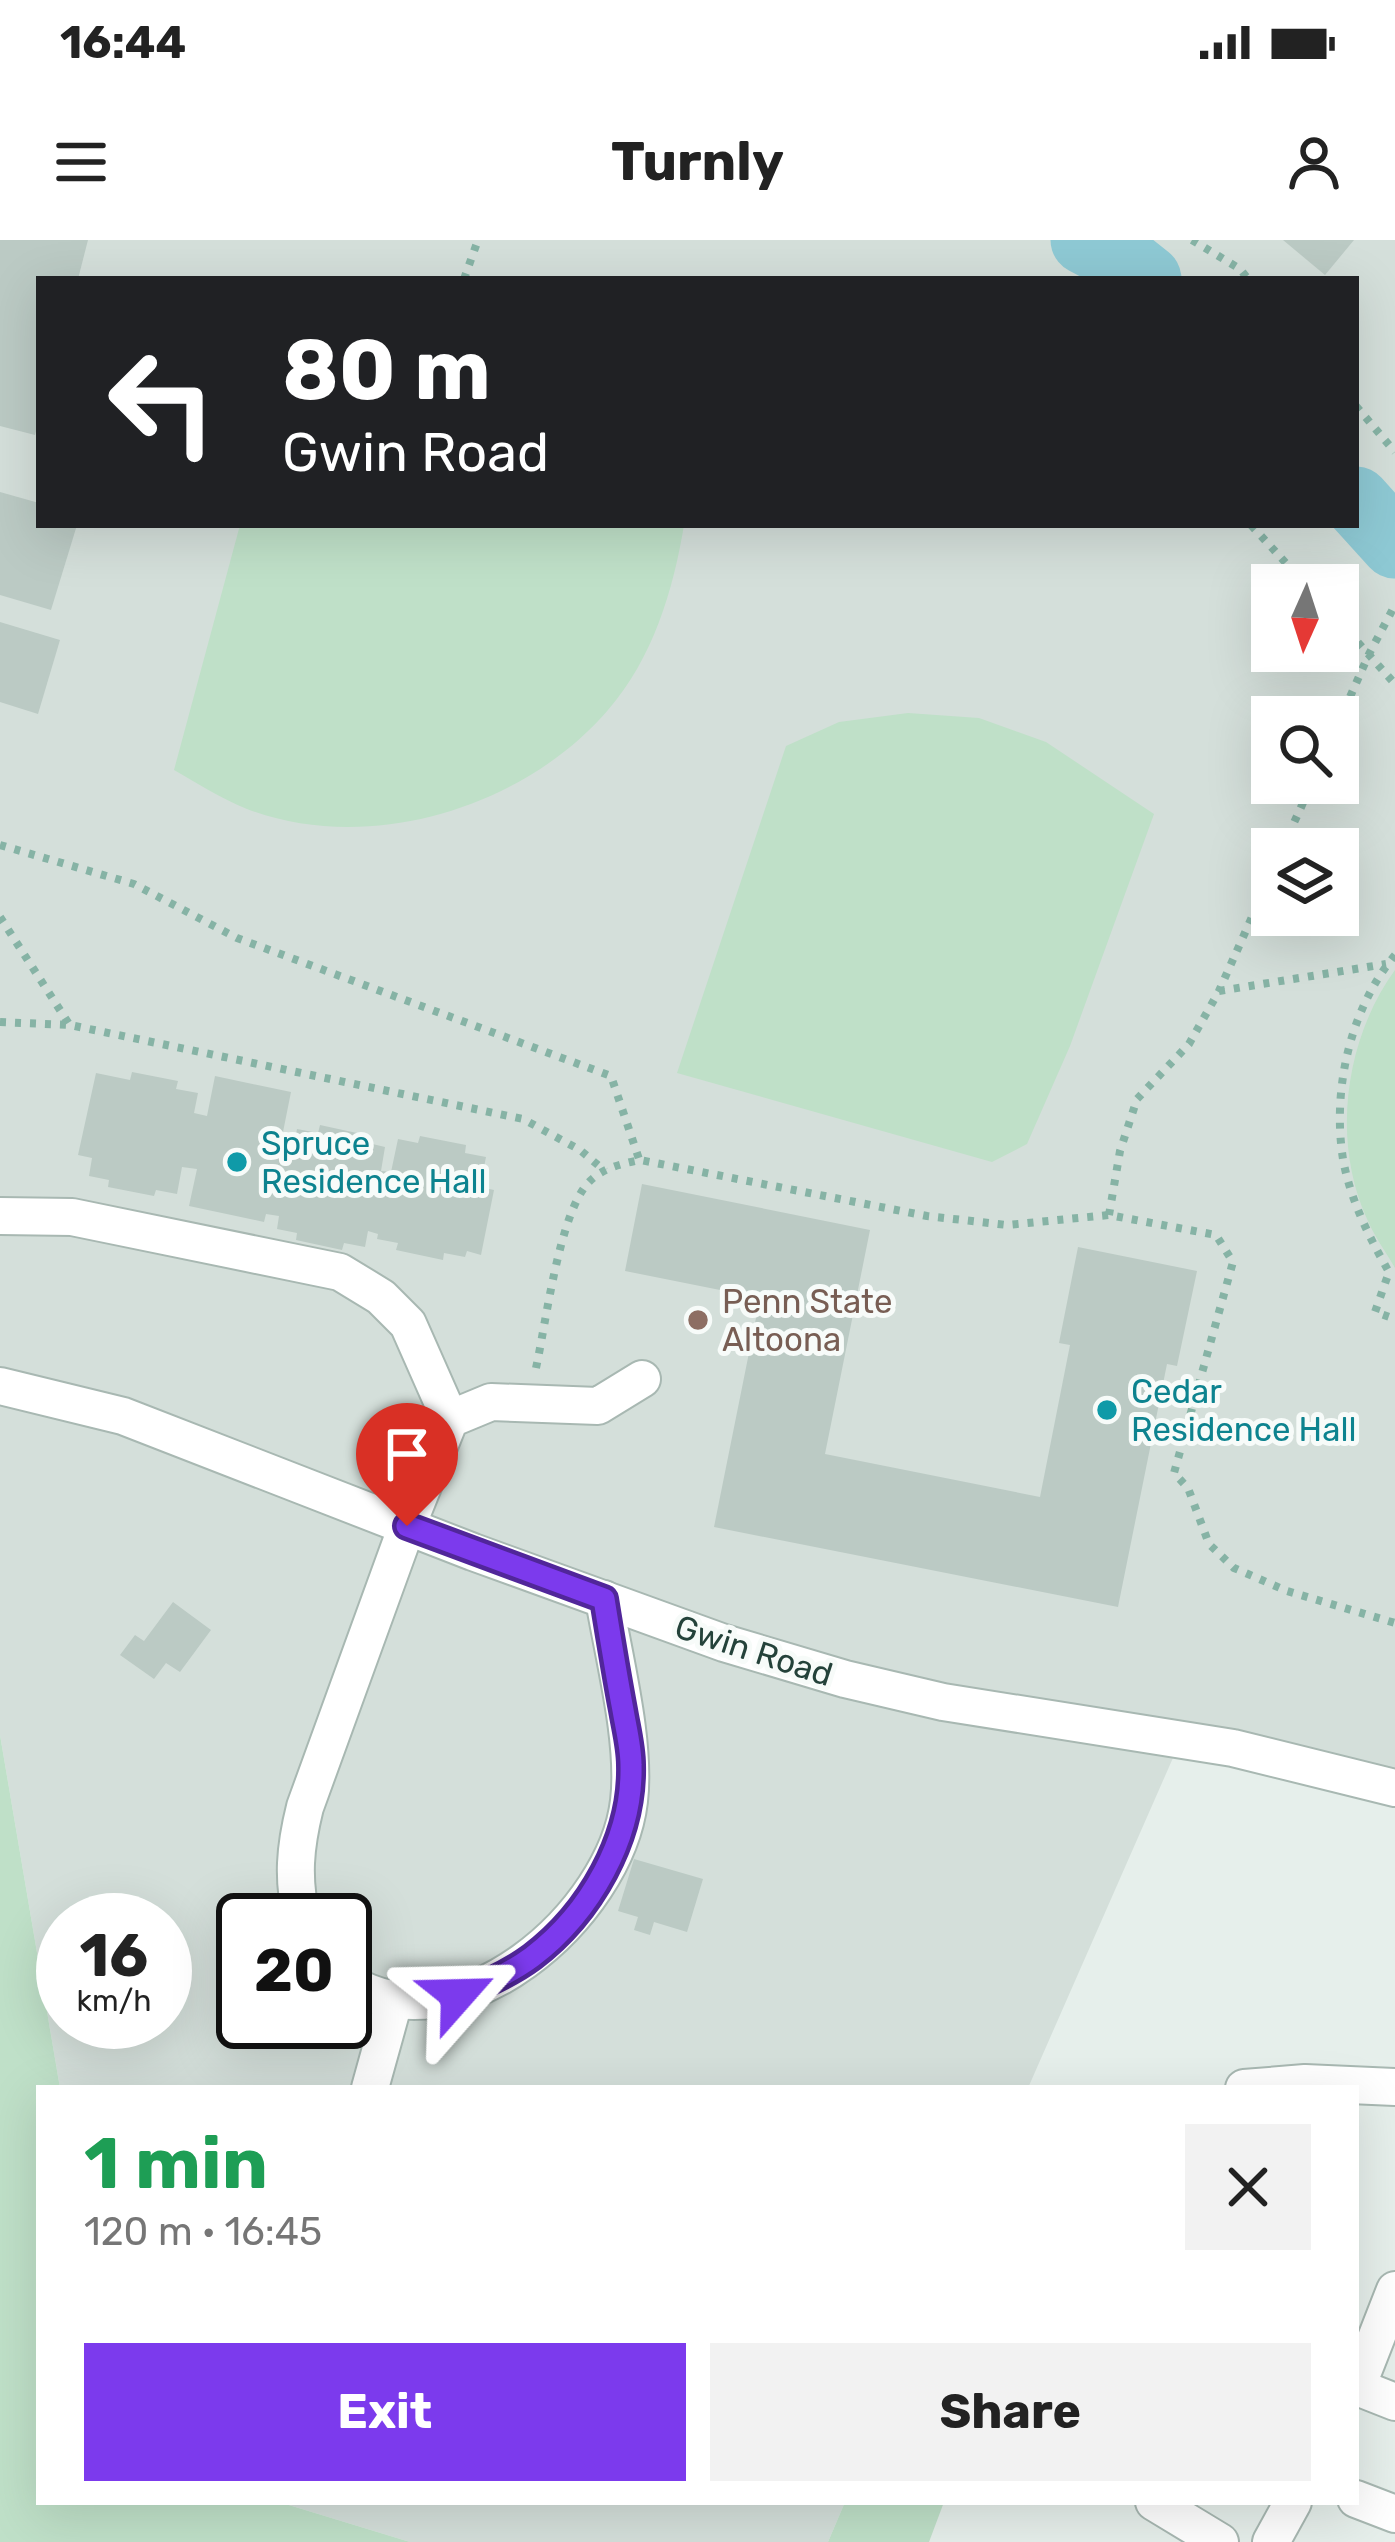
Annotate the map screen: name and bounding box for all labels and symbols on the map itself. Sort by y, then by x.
north arrow [1251,564,1359,672]
place label: Spruce Residence Hall [261,1124,486,1201]
marker: Spruce Residence Hall [224,1149,250,1175]
place label: Penn State Altoona [722,1282,892,1359]
marker: Penn State Altoona [685,1307,711,1333]
place label: Cedar Residence Hall [1131,1372,1356,1449]
marker: Cedar Residence Hall [1094,1397,1120,1423]
pin [356,1403,458,1526]
street label: Gwin Road [670,1607,837,1694]
speed limit sign: 20 [216,1893,372,2049]
position arrow [395,1932,521,2058]

